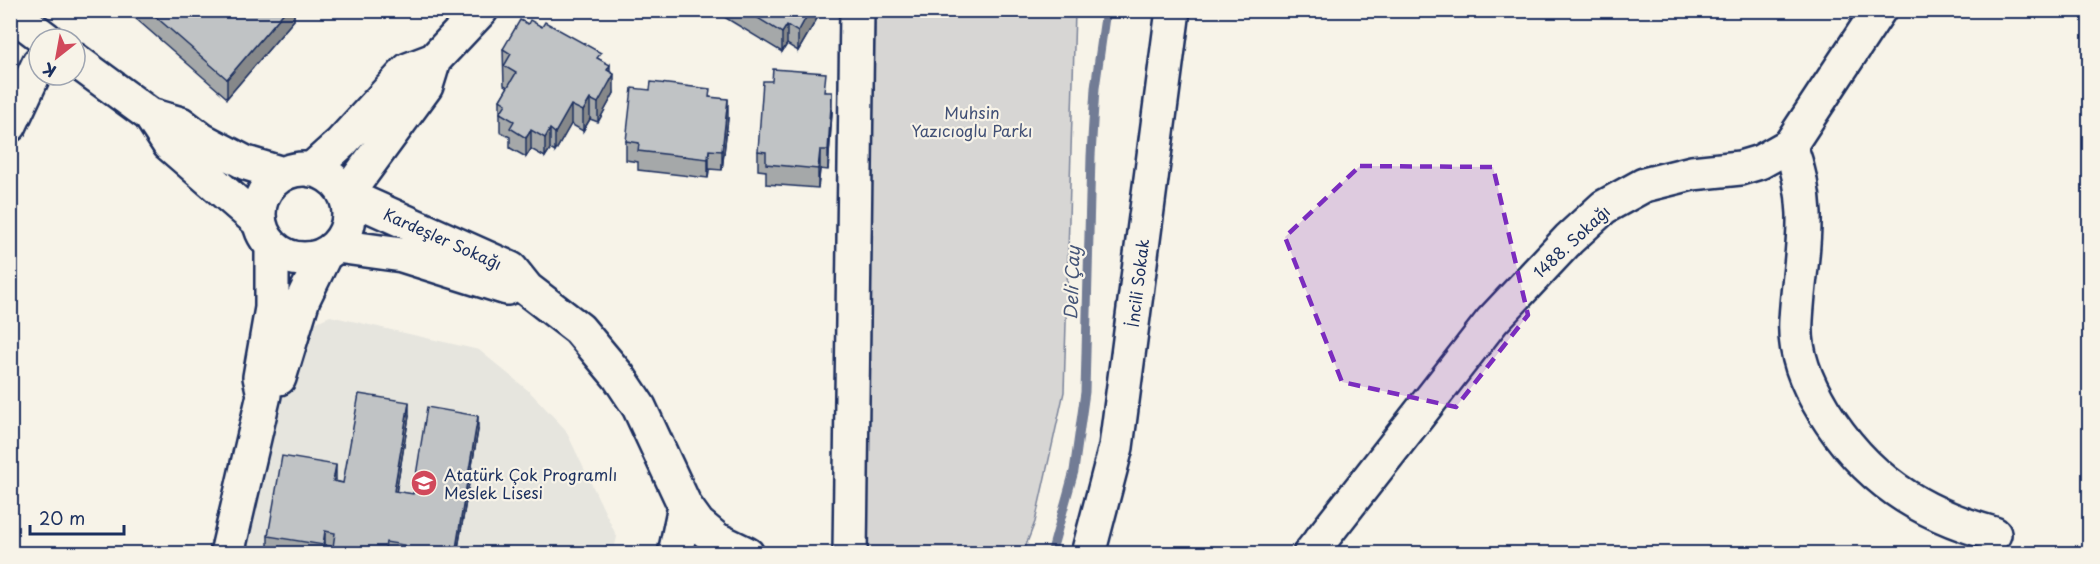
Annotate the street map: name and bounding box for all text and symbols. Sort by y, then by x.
north arrow [27,27,87,87]
text: K [37,57,60,84]
park label: Muhsin Yazıcıoglu Parkı [911,100,1033,142]
street label: 1488. Sokağı [1527,199,1615,283]
street label: Kardeşler Sokağı [380,201,506,275]
street label: İncili Sokak [1120,237,1154,329]
water label: Deli Çay [1056,244,1086,320]
place label: Atatürk Çok Programlı Meslek Lisesi [444,462,617,504]
school or university icon: Atatürk Çok Programlı Meslek Lisesi [409,468,439,498]
scale bar [30,498,124,536]
text: 20 m [39,504,85,531]

